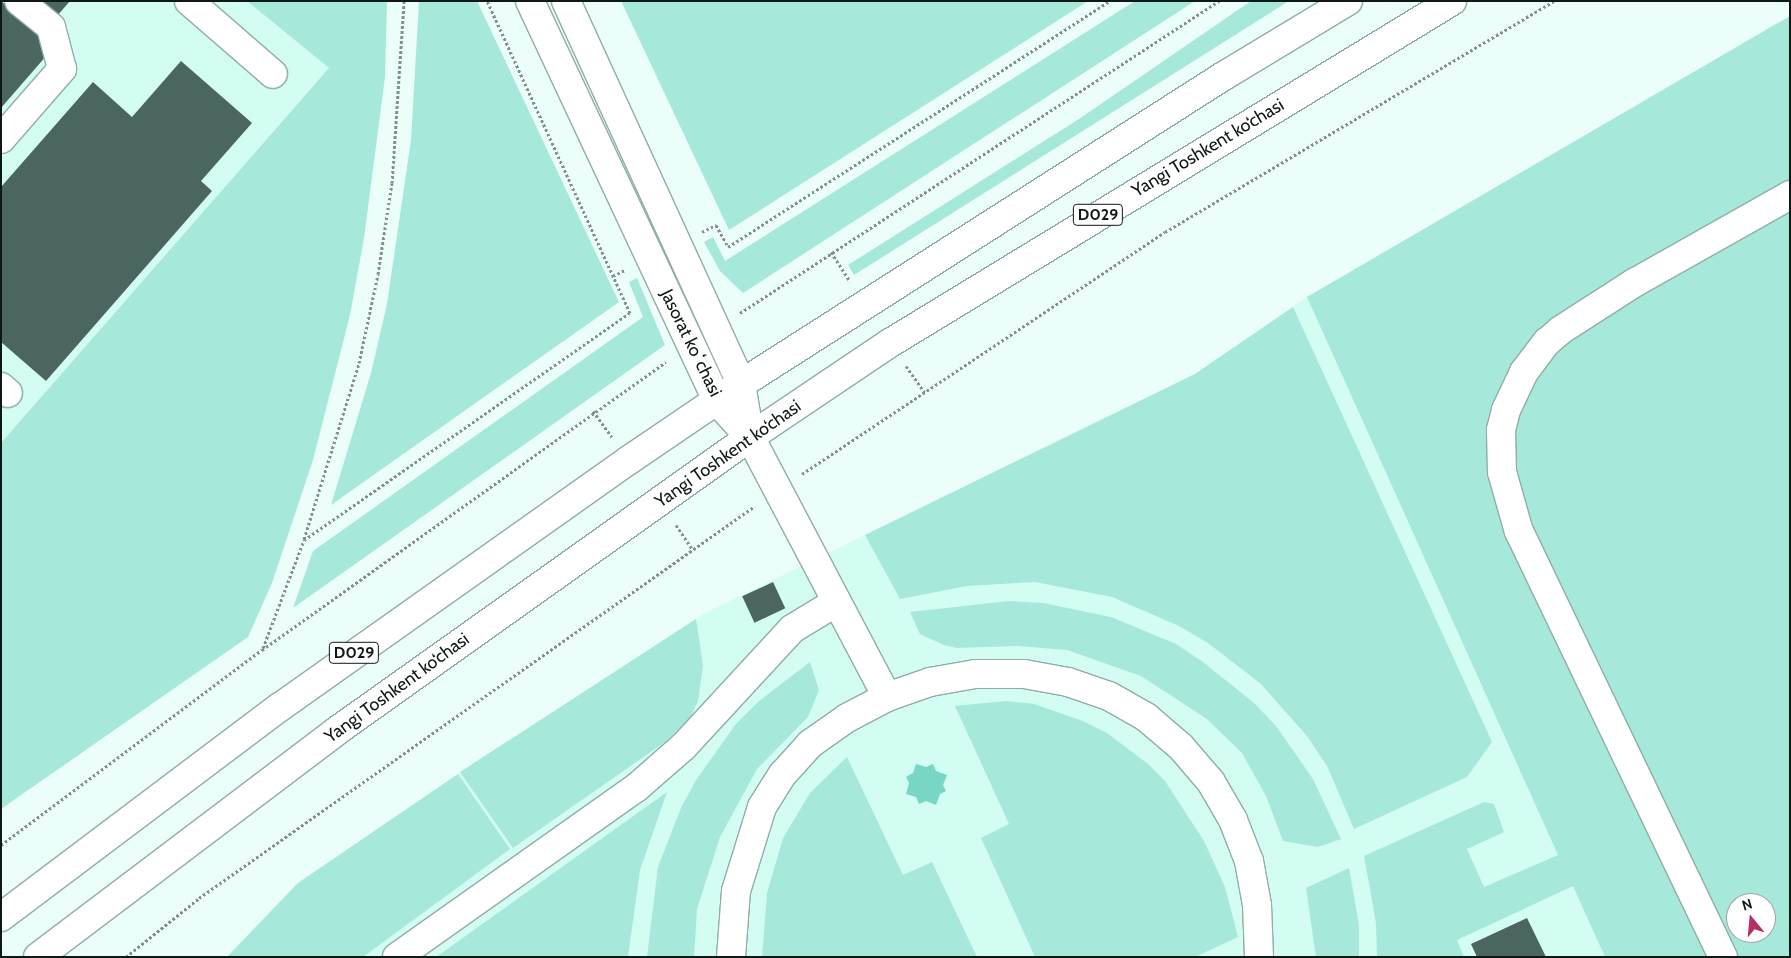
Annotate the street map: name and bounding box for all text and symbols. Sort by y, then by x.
street label: Yangi Toshkent ko‘chasi [1128,94,1288,202]
road number: D029 [1072,202,1124,228]
street label: Jasorat koʻchasi [656,286,726,400]
street label: Yangi Toshkent ko‘chasi [651,395,805,513]
street label: Yangi Toshkent ko‘chasi [321,628,473,748]
road number: D029 [328,640,380,666]
north arrow [1726,893,1776,943]
text: N [1740,895,1754,915]

